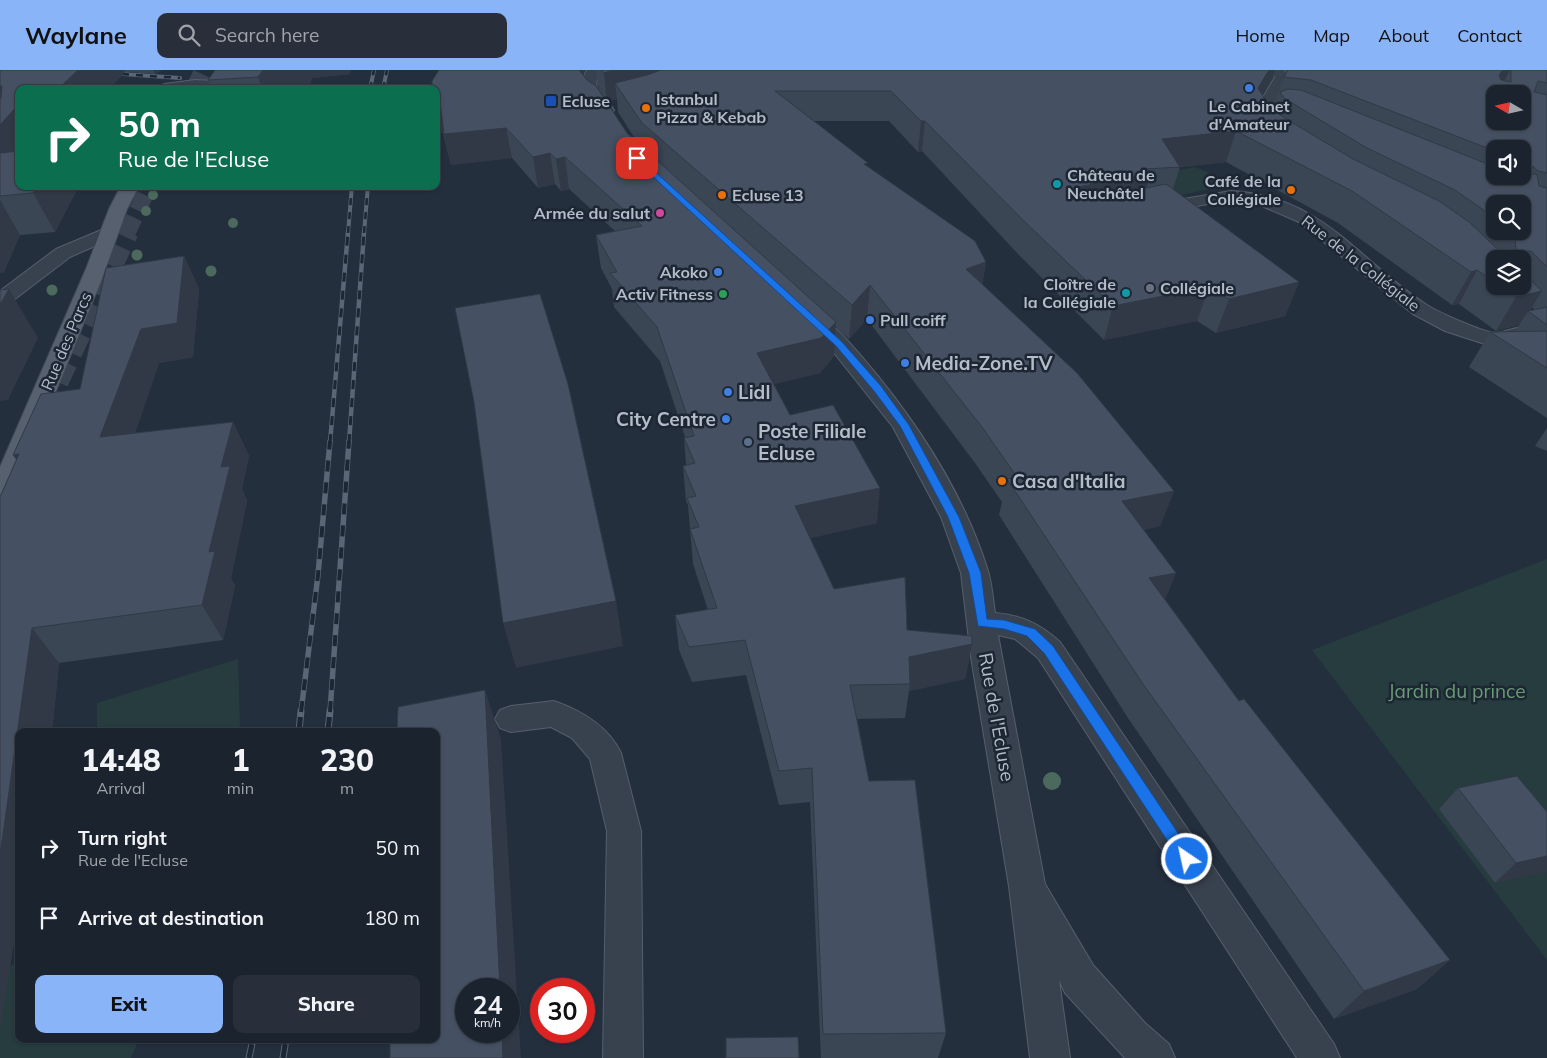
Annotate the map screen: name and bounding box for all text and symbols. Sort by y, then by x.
search box [157,13,507,58]
text: Waylane [25,20,127,50]
icon: search [175,21,203,49]
text: Search here [215,23,319,47]
text: Home [1235,24,1285,47]
text: Map [1313,24,1350,47]
text: About [1378,24,1429,47]
text: Contact [1457,24,1522,47]
marker: Le Cabinet d'Amateur [1243,82,1255,94]
north arrow [1486,85,1531,130]
map controls [1486,85,1531,295]
place label: Istanbul Pizza & Kebab [656,89,766,127]
place label: Ecluse [562,91,610,111]
marker: Ecluse [544,94,558,108]
place label: Le Cabinet d'Amateur [1208,96,1290,134]
text: 50 m [118,102,201,146]
marker: Istanbul Pizza & Kebab [640,102,652,114]
icon: right [35,105,100,170]
pin [616,137,658,179]
button: sound [1486,140,1531,185]
icon: arrive [623,144,651,172]
text: Rue de l'Ecluse [118,145,269,173]
place label: Château de Neuchâtel [1067,165,1155,203]
place label: Café de la Collégiale [1204,171,1281,209]
marker: Château de Neuchâtel [1051,178,1063,190]
marker: Café de la Collégiale [1285,184,1297,196]
place label: Ecluse 13 [732,185,804,205]
marker: Ecluse 13 [716,189,728,201]
button: search [1486,195,1531,240]
place label: Armée du salut [534,203,650,223]
marker: Armée du salut [654,207,666,219]
street label: Rue de la Collégiale [1298,211,1424,315]
button: layers [1486,250,1531,295]
place label: Akoko [660,262,708,282]
marker: Akoko [712,266,724,278]
place label: Cloître de la Collégiale [1024,274,1116,312]
place label: Collégiale [1160,278,1234,298]
marker: Collégiale [1144,282,1156,294]
place label: Activ Fitness [616,284,713,304]
marker: Cloître de la Collégiale [1120,287,1132,299]
marker: Activ Fitness [717,288,729,300]
street label: Rue des Parcs [36,289,96,393]
place label: Pull coiff [880,310,947,330]
marker: Pull coiff [864,314,876,326]
place label: Media-Zone.TV [915,351,1053,375]
marker: Media-Zone.TV [899,357,911,369]
place label: Lidl [738,380,770,404]
marker: Lidl [722,386,734,398]
place label: City Centre [616,407,716,431]
marker: City Centre [720,413,732,425]
place label: Poste Filiale Ecluse [758,419,866,465]
marker: Poste Filiale Ecluse [742,436,754,448]
place label: Casa d'Italia [1012,469,1125,493]
marker: Casa d'Italia [996,475,1008,487]
street label: Rue de l'Ecluse [974,651,1020,783]
park label: Jardin du prince [1388,679,1526,703]
text: 14:48 [81,741,161,779]
text: 1 [231,741,249,779]
text: 230 [320,741,374,779]
text: Arrival [96,778,145,798]
text: min [227,778,254,798]
text: m [340,778,354,798]
text: Turn right [78,826,167,850]
position arrow [1160,832,1212,884]
icon: right [35,834,63,862]
text: 50 m [376,836,420,860]
text: Rue de l'Ecluse [78,850,188,870]
icon: arrive [35,904,63,932]
text: Arrive at destination [78,906,264,930]
text: 180 m [364,906,420,930]
button: Exit [35,975,223,1033]
button: Share [233,975,420,1033]
speed limit sign: 30 [530,978,595,1043]
text: 24 [472,989,503,1020]
text: km/h [474,1015,501,1030]

